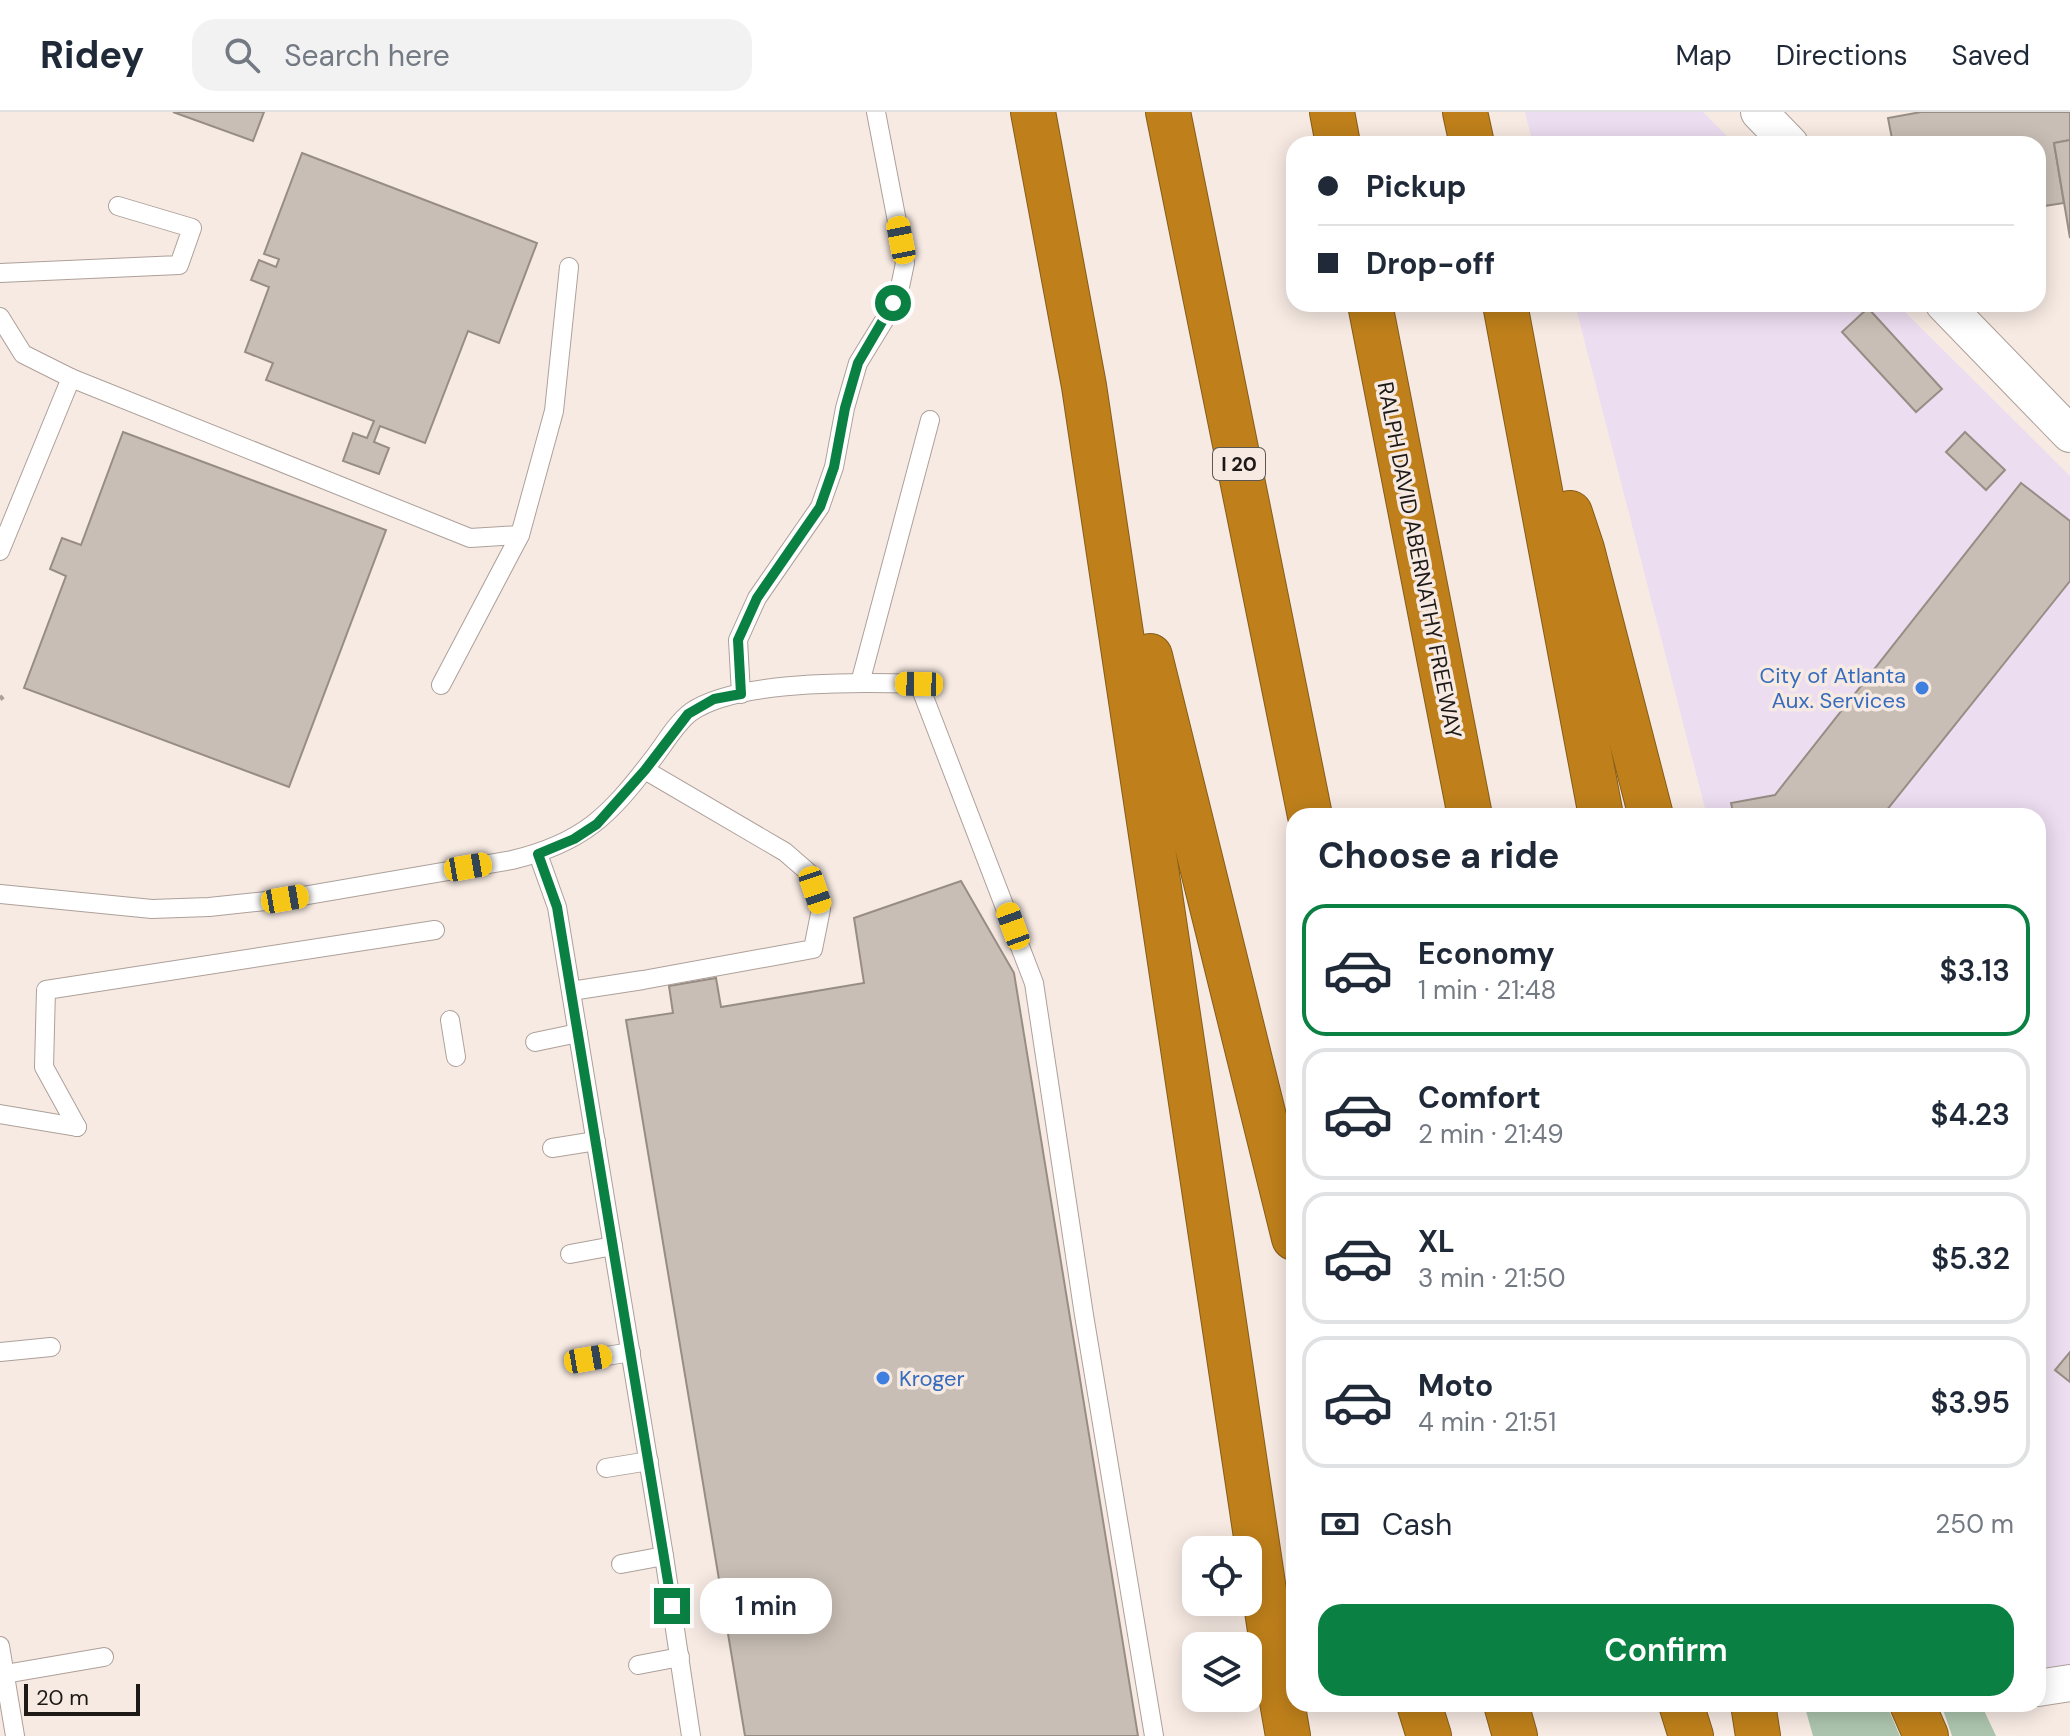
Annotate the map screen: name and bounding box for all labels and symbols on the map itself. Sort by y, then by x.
car [885,214,917,266]
route start [875,285,911,321]
street label: RALPH DAVID ABERNATHY FREEWAY [1371,379,1468,741]
road number: I 20 [1213,448,1265,480]
place label: City of Atlanta Aux. Services [1759,661,1906,715]
car [895,672,943,696]
marker: City of Atlanta Aux. Services [1913,679,1931,697]
car [442,851,494,883]
car [796,863,834,917]
car [259,883,311,915]
car [994,899,1032,953]
car [562,1343,614,1375]
place label: Kroger [899,1364,965,1393]
marker: Kroger [874,1369,892,1387]
callout: 1 min [700,1578,832,1634]
route end [654,1588,690,1624]
scale bar [24,1680,140,1716]

